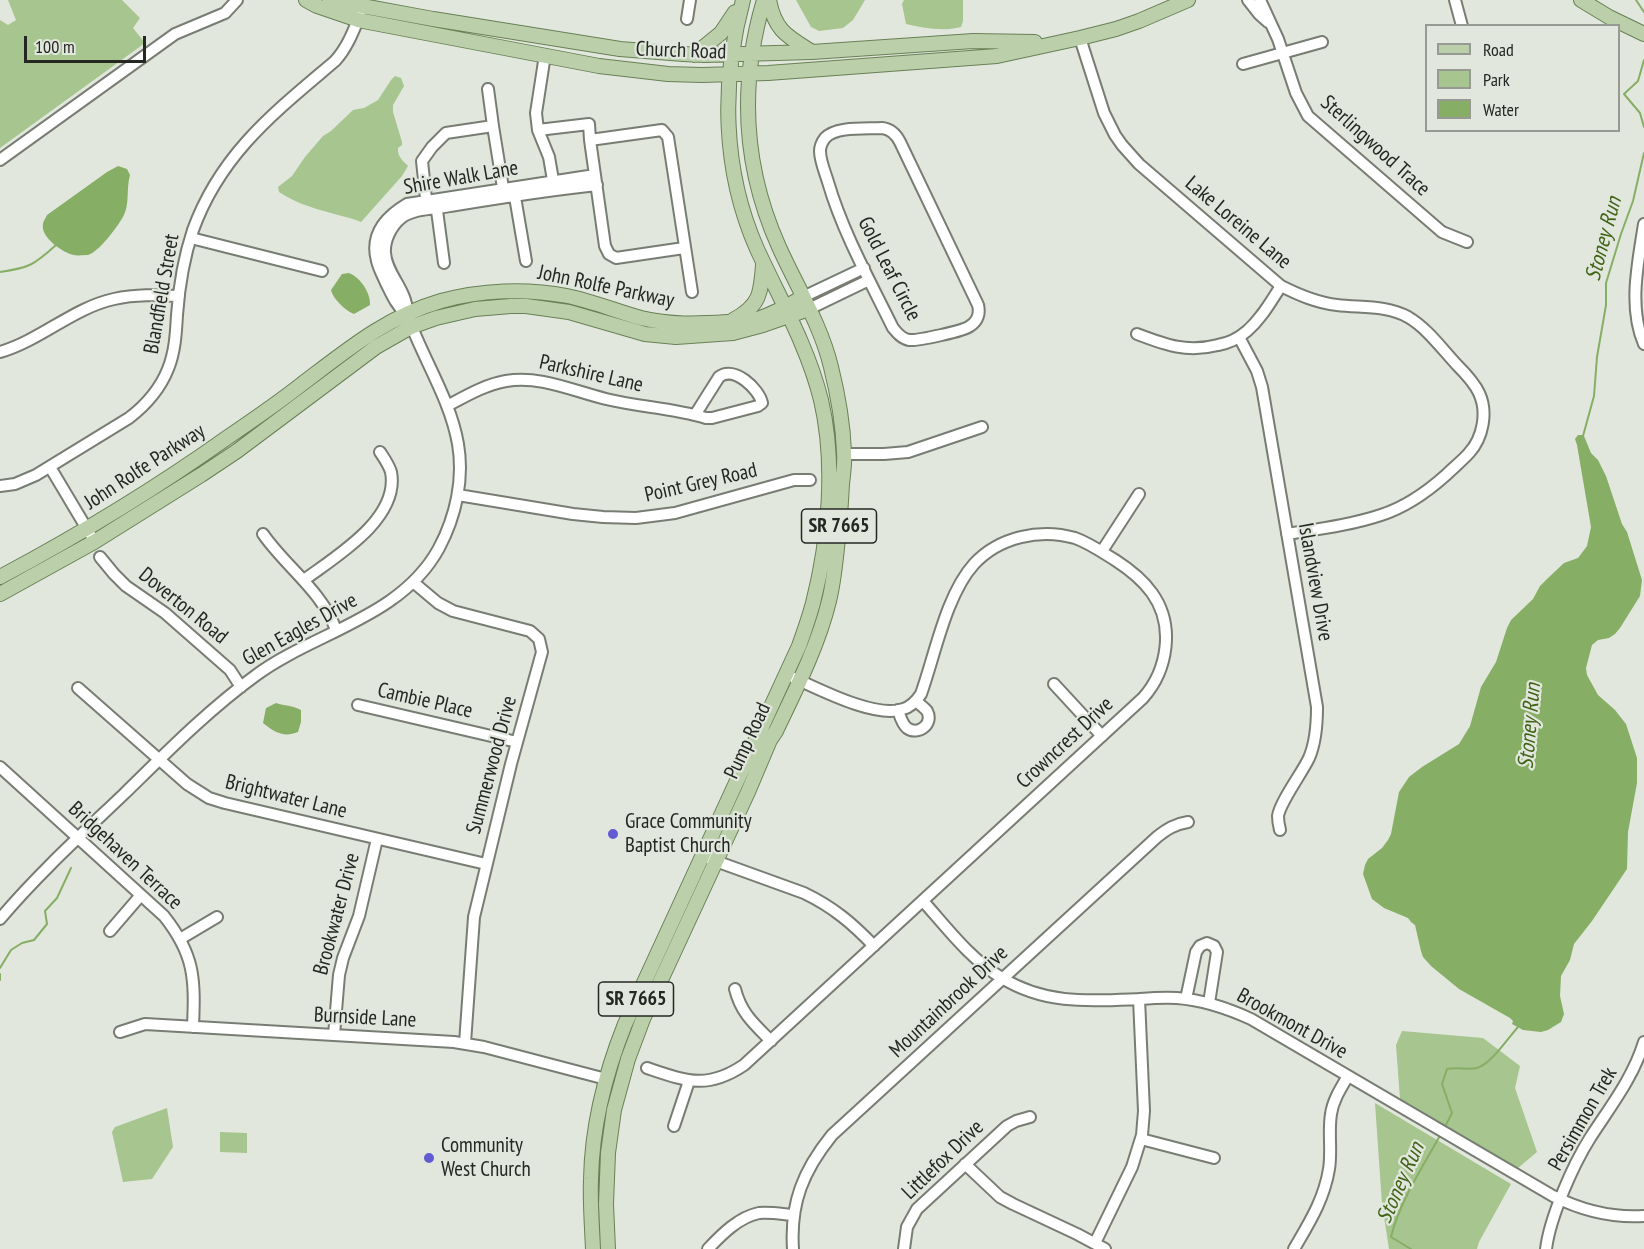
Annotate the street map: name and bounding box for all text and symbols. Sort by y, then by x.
scale bar [27,24,148,62]
legend [1425,24,1620,132]
text: 100 m [35,35,75,58]
street label: Church Road [635,37,727,65]
text: Road [1483,38,1514,61]
text: Park [1483,68,1510,91]
street label: Sterlingwood Trace [1315,90,1435,202]
text: Water [1483,98,1519,121]
street label: Shire Walk Lane [402,156,520,200]
street label: Lake Loreine Lane [1180,171,1296,275]
water label: Stoney Run [1580,194,1628,284]
street label: Gold Leaf Circle [852,213,926,325]
street label: Blandfield Street [139,232,185,356]
street label: John Rolfe Parkway [536,260,676,314]
street label: Parkshire Lane [537,350,645,398]
street label: John Rolfe Parkway [80,419,210,515]
street label: Point Grey Road [642,458,760,508]
road number: SR 7665 [802,509,876,543]
street label: Islandview Drive [1292,521,1338,643]
street label: Doverton Road [133,562,233,650]
street label: Glen Eagles Drive [238,588,362,672]
street label: Cambie Place [375,678,475,724]
water label: Stoney Run [1513,682,1547,770]
street label: Crowncrest Drive [1011,692,1119,794]
street label: Summerwood Drive [461,693,523,837]
street label: Pump Road [719,699,777,783]
street label: Brightwater Lane [223,770,349,824]
street label: Bridgehaven Terrace [63,797,187,915]
place label: Grace Community Baptist Church [625,809,752,859]
marker: Grace Community Baptist Church [606,827,620,841]
street label: Brookwater Drive [309,850,365,978]
street label: Mountainbrook Drive [885,941,1013,1063]
road number: SR 7665 [598,982,674,1016]
street label: Brookmont Drive [1232,983,1352,1065]
street label: Burnside Lane [313,1003,417,1033]
street label: Persimmon Trek [1543,1063,1623,1175]
street label: Littlefox Drive [897,1115,989,1205]
place label: Community West Church [441,1133,531,1183]
water label: Stoney Run [1371,1138,1431,1228]
marker: Community West Church [422,1151,436,1165]

